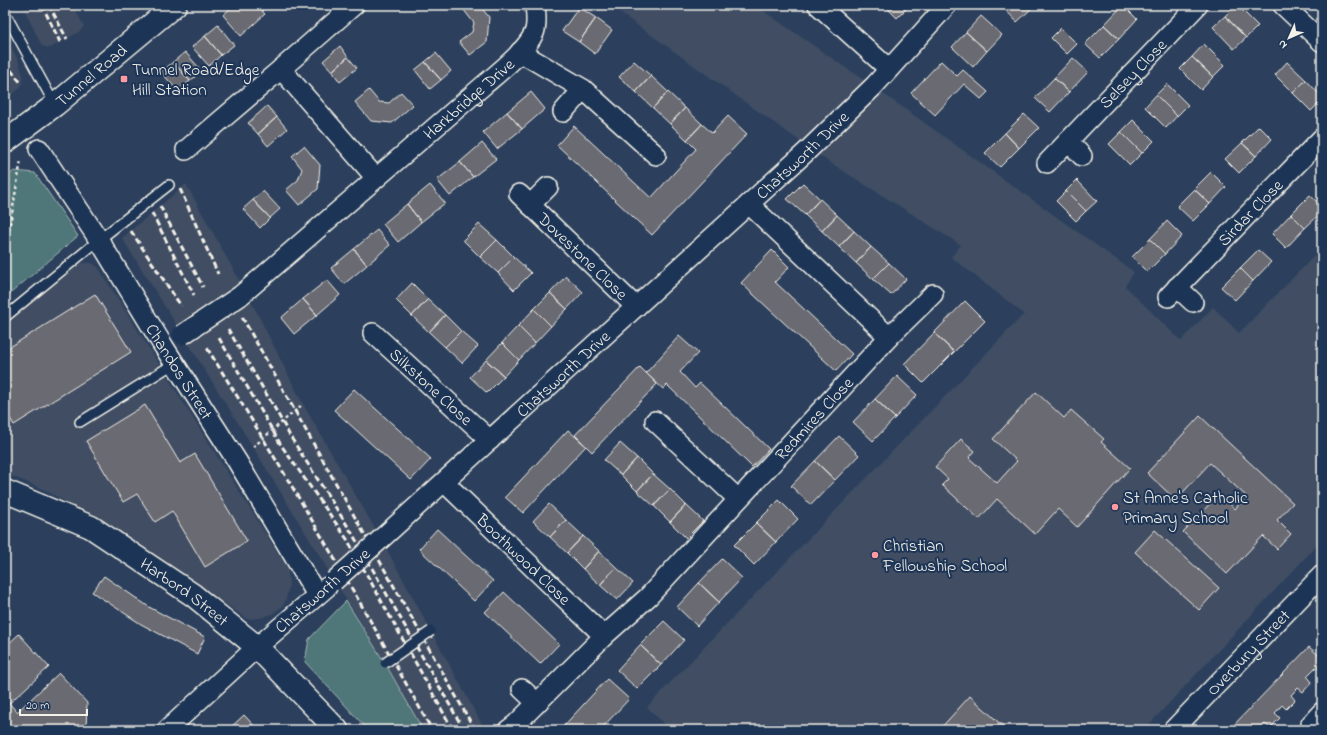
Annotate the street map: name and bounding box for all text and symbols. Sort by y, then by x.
north arrow [1269,18,1309,58]
street label: Selsey Close [1094,33,1174,115]
text: N [1274,36,1291,53]
street label: Tunnel Road [51,38,134,114]
street label: Harkbridge Drive [418,53,521,146]
place label: Tunnel Road/Edge Hill Station [132,58,260,103]
marker: Tunnel Road/Edge Hill Station [119,74,129,84]
street label: Chatsworth Drive [751,106,856,206]
street label: Sirdar Close [1213,174,1290,252]
street label: Dovestone Close [531,207,633,307]
street label: Chandos Street [139,319,218,425]
street label: Chatsworth Drive [511,325,617,424]
street label: Silkstone Close [383,343,478,432]
street label: Redmires Close [770,372,860,467]
place label: St Anne's Catholic Primary School [1123,486,1248,532]
marker: St Anne's Catholic Primary School [1110,502,1120,512]
street label: Boothwood Close [469,508,576,612]
place label: Christian Fellowship School [882,534,1007,579]
street label: Chatsworth Drive [270,542,377,640]
marker: Christian Fellowship School [870,550,880,560]
street label: Harbord Street [135,552,234,633]
street label: Overbury Street [1201,604,1297,702]
scale bar [20,691,87,717]
text: 20 m [26,697,49,715]

